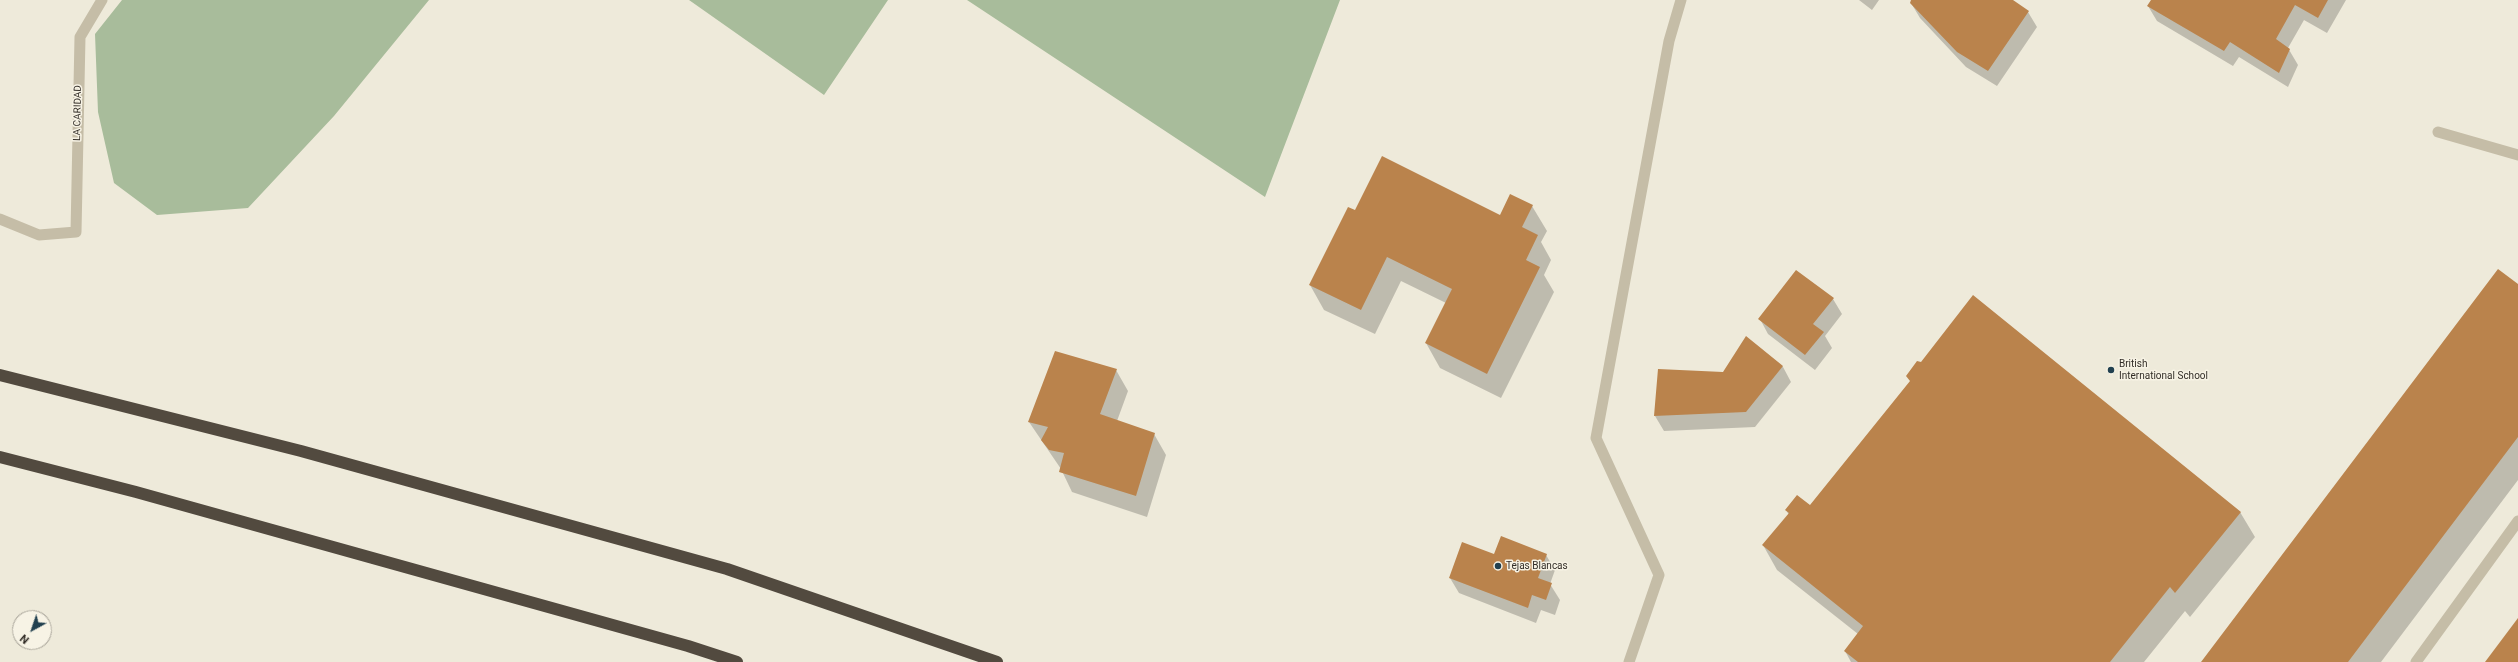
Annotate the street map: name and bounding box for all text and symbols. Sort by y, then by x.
street label: LA CARIDAD [72,85,84,141]
place label: British International School [2119,358,2208,382]
marker: British International School [2106,365,2116,375]
place label: Tejas Blancas [1506,560,1568,572]
marker: Tejas Blancas [1493,561,1503,571]
north arrow [12,610,52,650]
text: N [17,631,32,646]

